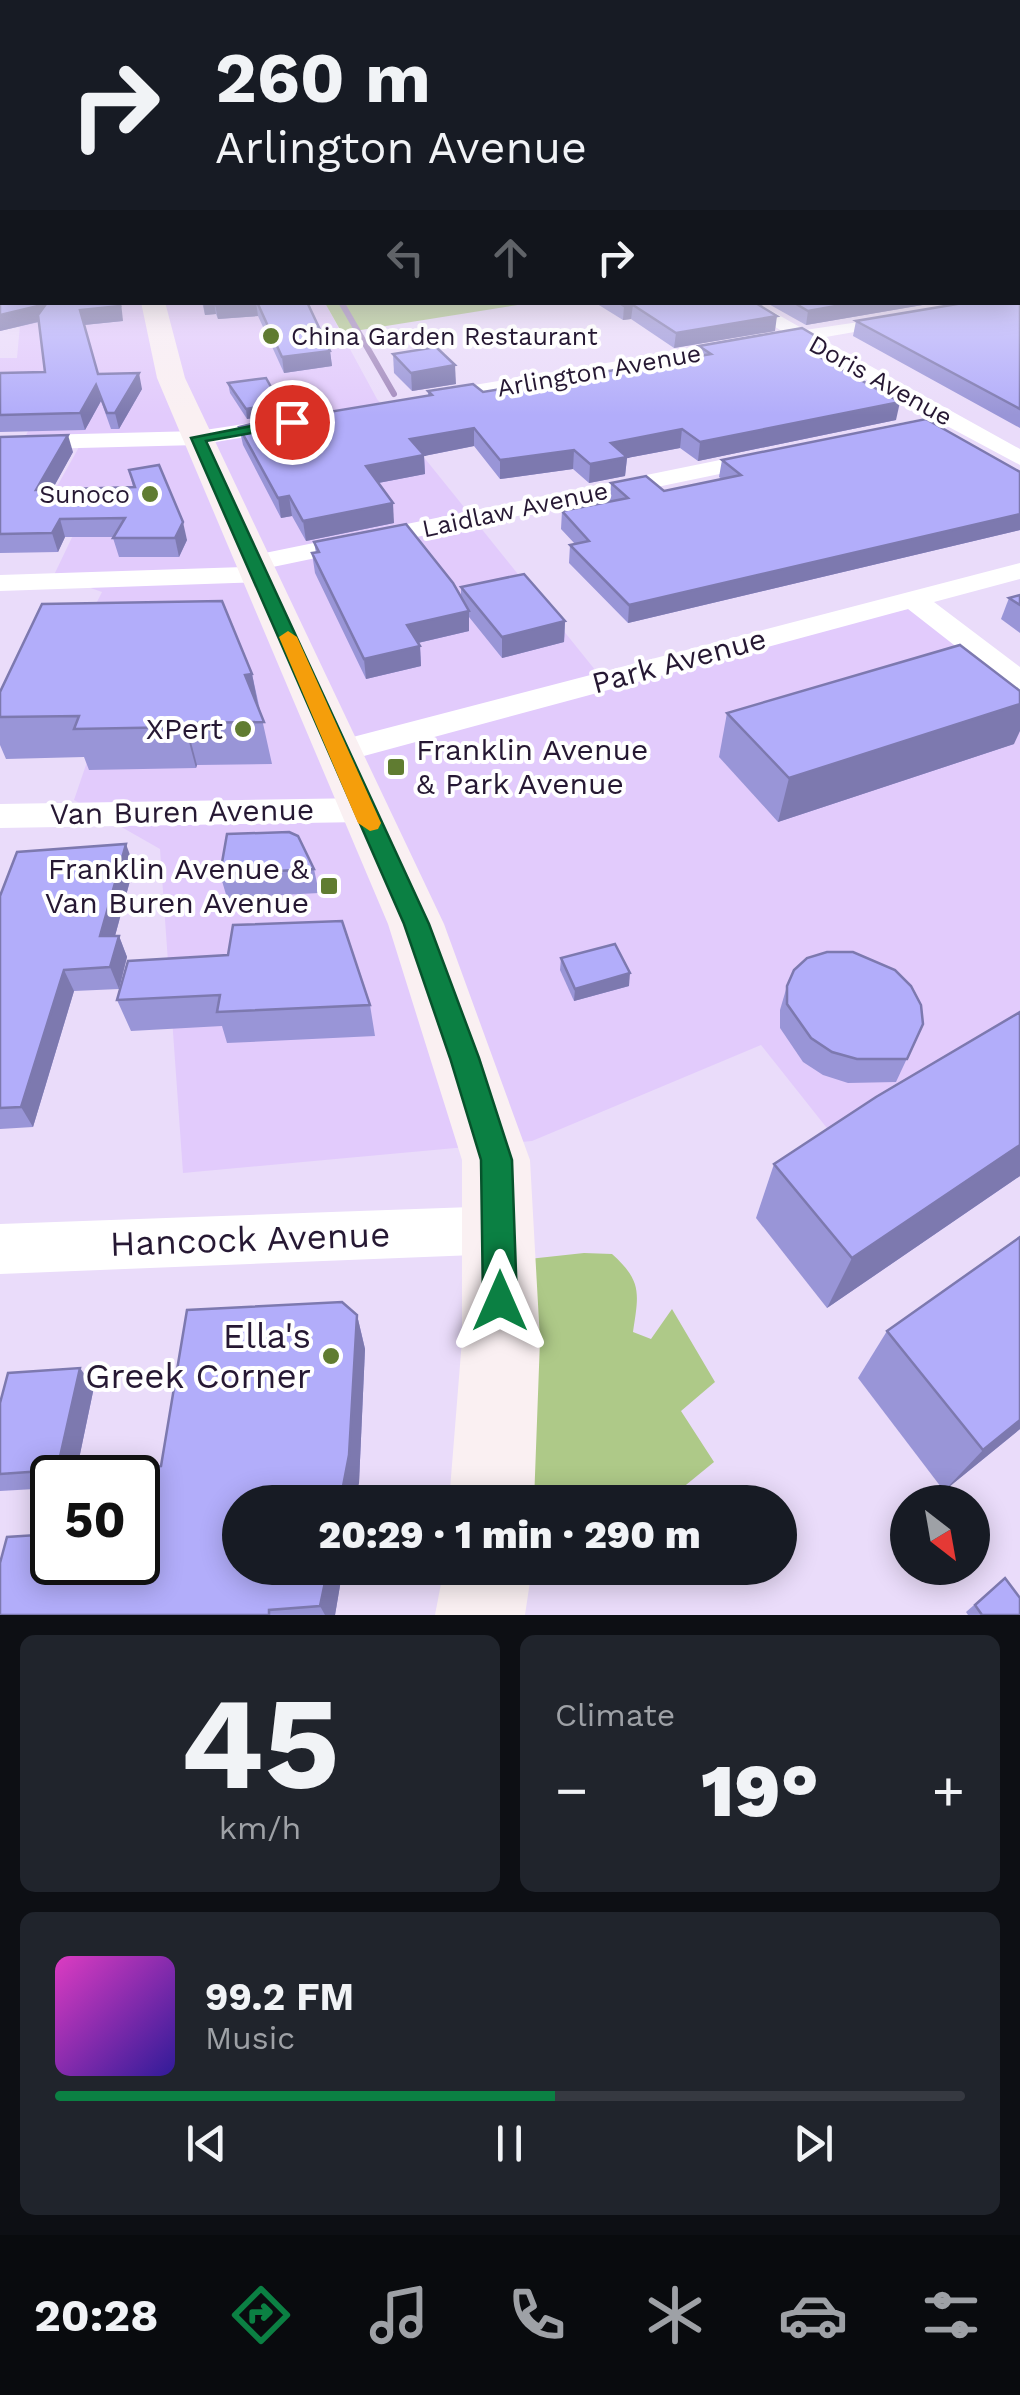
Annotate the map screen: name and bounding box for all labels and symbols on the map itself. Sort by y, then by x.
place label: China Garden Restaurant [291,322,598,351]
marker: China Garden Restaurant [260,325,282,347]
street label: Doris Avenue [804,329,957,432]
street label: Arlington Avenue [495,338,703,403]
pin [250,380,335,465]
street label: Laidlaw Avenue [420,476,611,543]
place label: Sunoco [39,480,130,509]
marker: Sunoco [139,483,161,505]
street label: Park Avenue [588,620,770,701]
place label: XPert [146,711,223,746]
marker: XPert [232,718,254,740]
place label: Franklin Avenue & Park Avenue [416,732,648,801]
marker: Franklin Avenue & Park Avenue [385,756,407,778]
street label: Van Buren Avenue [50,792,314,831]
place label: Franklin Avenue & Van Buren Avenue [45,851,309,920]
marker: Franklin Avenue & Van Buren Avenue [318,875,340,897]
street label: Hancock Avenue [109,1213,391,1265]
position arrow [448,1249,552,1353]
place label: Ella's Greek Corner [85,1315,311,1397]
marker: Ella's Greek Corner [320,1345,342,1367]
speed limit sign: 50 [30,1455,160,1585]
north arrow [890,1485,990,1585]

